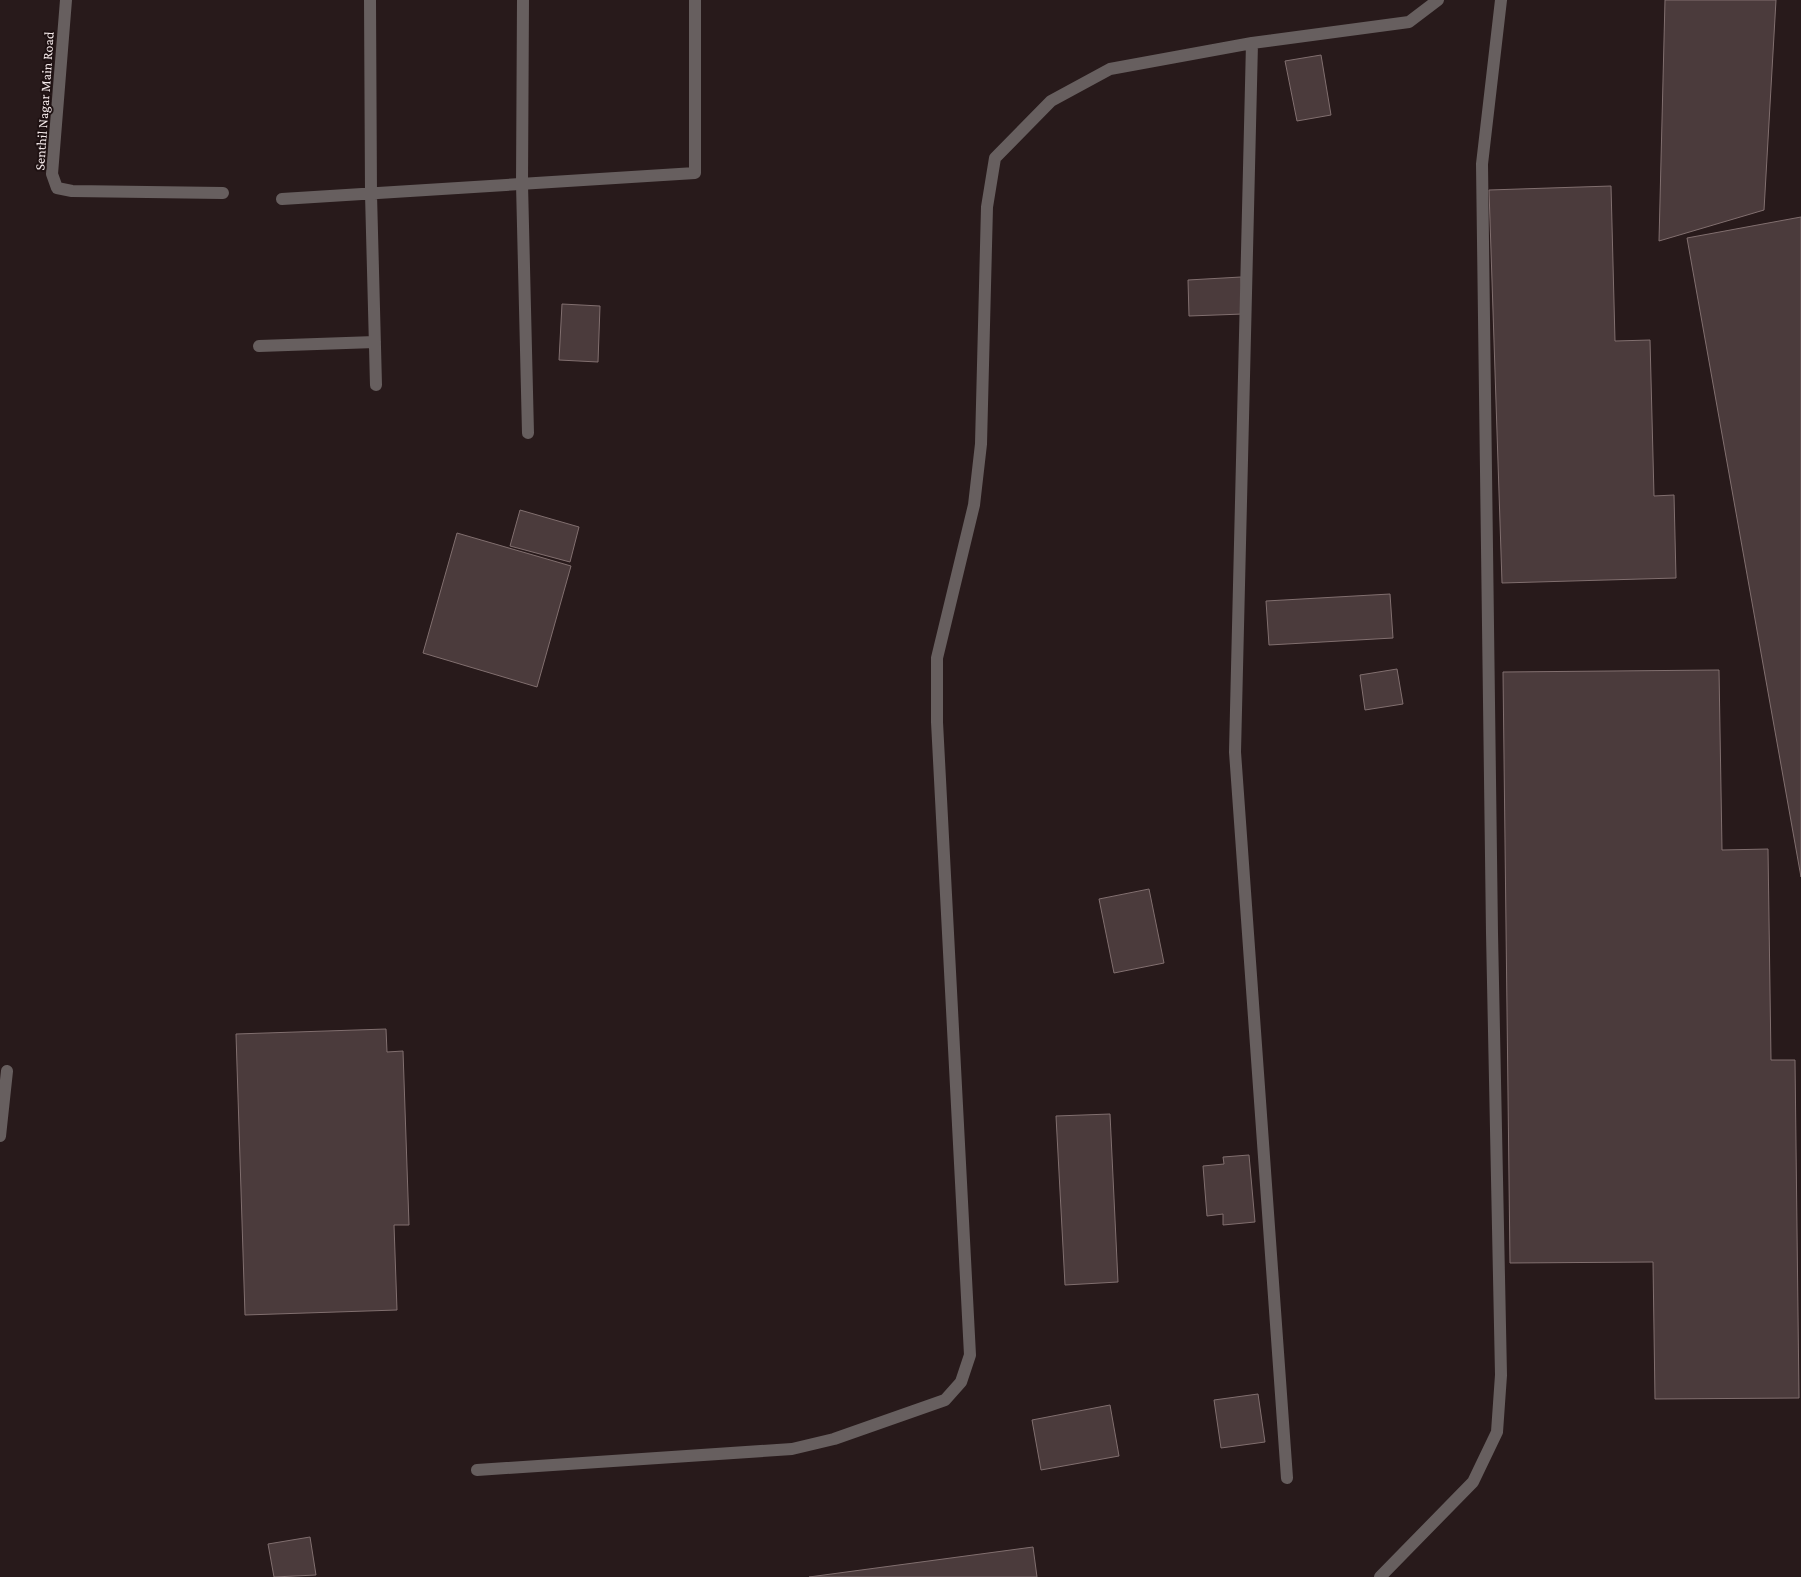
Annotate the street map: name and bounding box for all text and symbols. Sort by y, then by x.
street label: Senthil Nagar Main Road [31,30,57,171]

